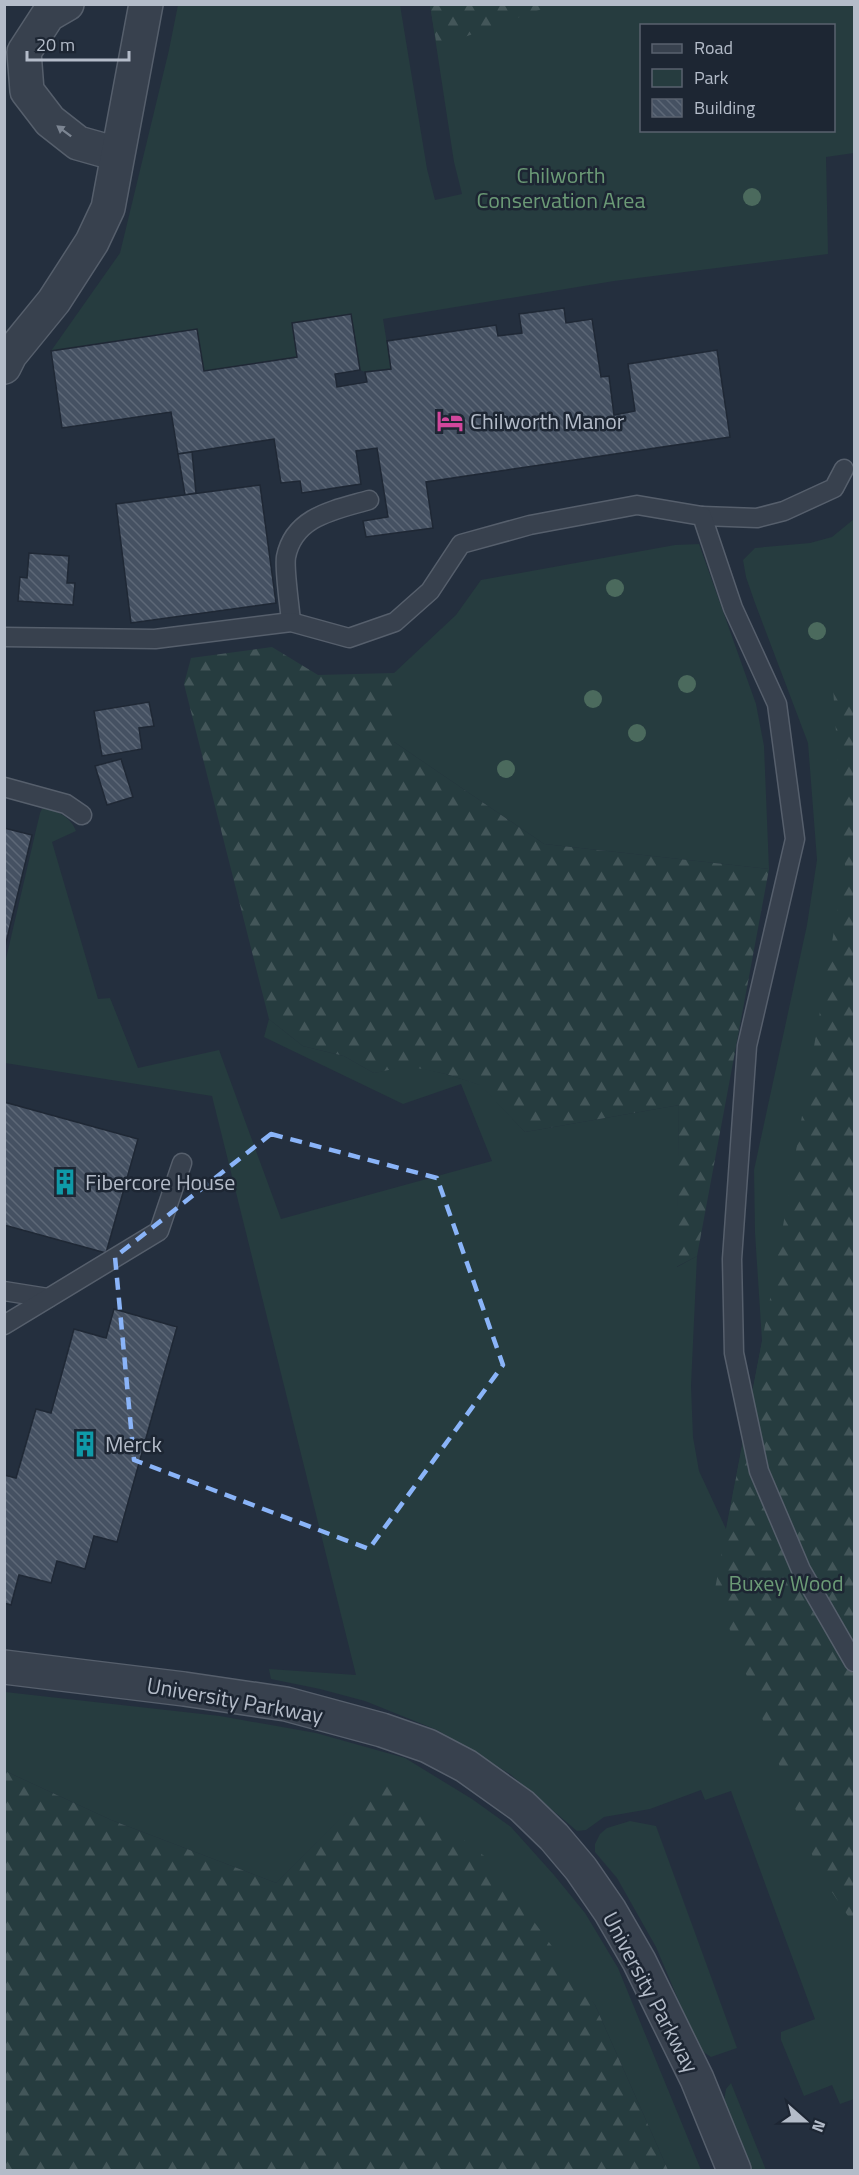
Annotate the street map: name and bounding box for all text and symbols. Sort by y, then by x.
scale bar [27,24,129,62]
legend [640,24,835,132]
text: 20 m [36,31,75,58]
text: Road [694,34,733,61]
text: Park [694,64,729,91]
text: Building [694,94,755,121]
one-way arrow [56,126,71,138]
park label: Chilworth Conservation Area [476,158,646,217]
place label: Chilworth Manor [470,404,625,438]
hotel icon: Chilworth Manor [435,406,465,436]
place label: Fibercore House [85,1165,235,1199]
building icon: Fibercore House [50,1167,80,1197]
place label: Merck [105,1427,162,1461]
building icon: Merck [70,1429,100,1459]
park label: Buxey Wood [728,1566,844,1600]
street label: University Parkway [144,1668,326,1732]
street label: University Parkway [594,1905,708,2079]
north arrow [775,2091,835,2151]
text: N [806,2117,832,2136]

